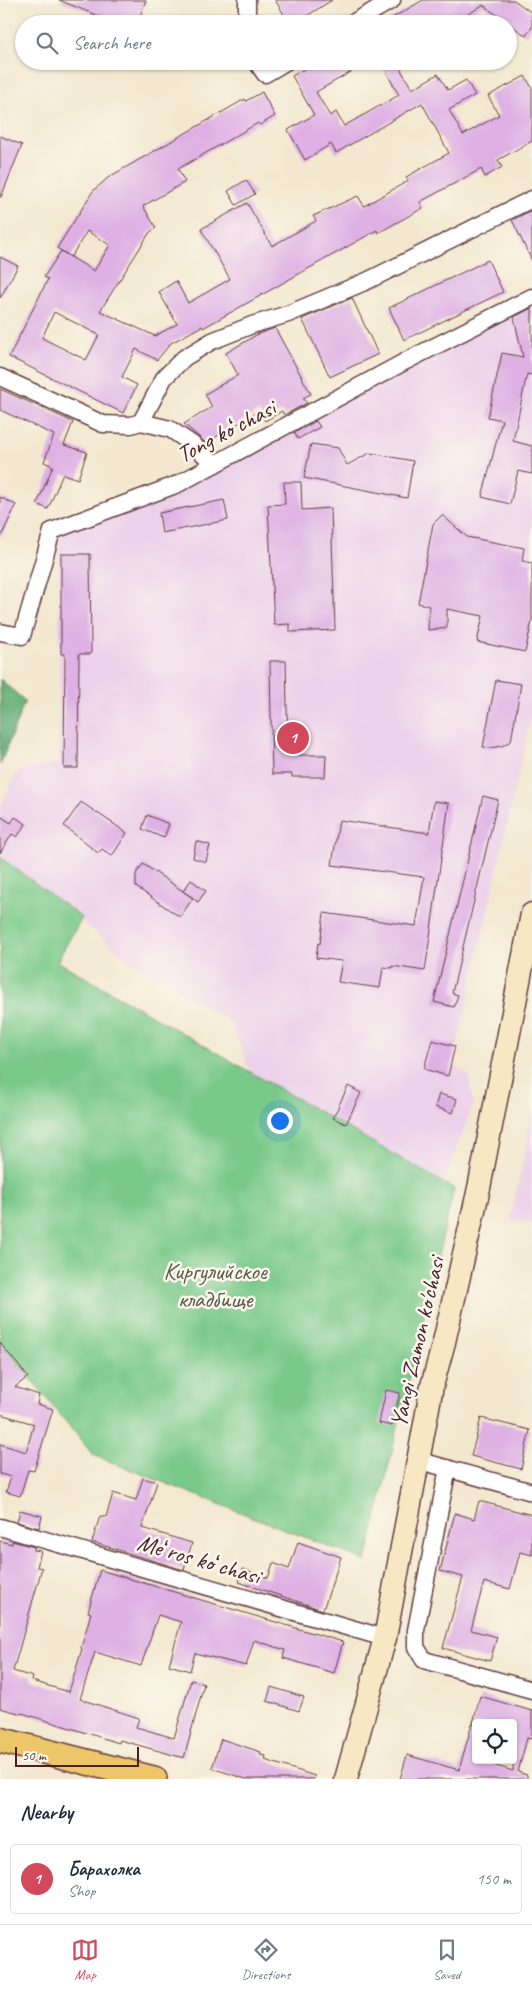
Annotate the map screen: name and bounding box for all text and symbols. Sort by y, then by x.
search box [15,15,517,70]
icon: search [33,29,61,57]
text: Search here [73,31,150,55]
street label: Tong koʻchasi [171,391,283,469]
pin: 1 [277,719,309,757]
your location [267,1108,293,1134]
street label: Yangi Zamon ko'chasi [383,1251,452,1430]
park label: Киргулийское кладбище [163,1256,269,1314]
street label: Meʻros koʻchasi [134,1527,266,1592]
map controls [472,1719,517,1764]
button: locate [472,1719,517,1764]
scale bar [15,1744,139,1767]
text: 50 m [22,1747,46,1764]
text: Nearby [20,1799,73,1825]
text: Барахолка [68,1857,140,1881]
text: 1 [33,1869,41,1889]
text: 150 m [477,1869,511,1889]
text: Shop [68,1881,95,1901]
tab: Map [71,1936,99,1983]
tab: Directions [242,1936,290,1983]
tab: Saved [433,1936,461,1983]

